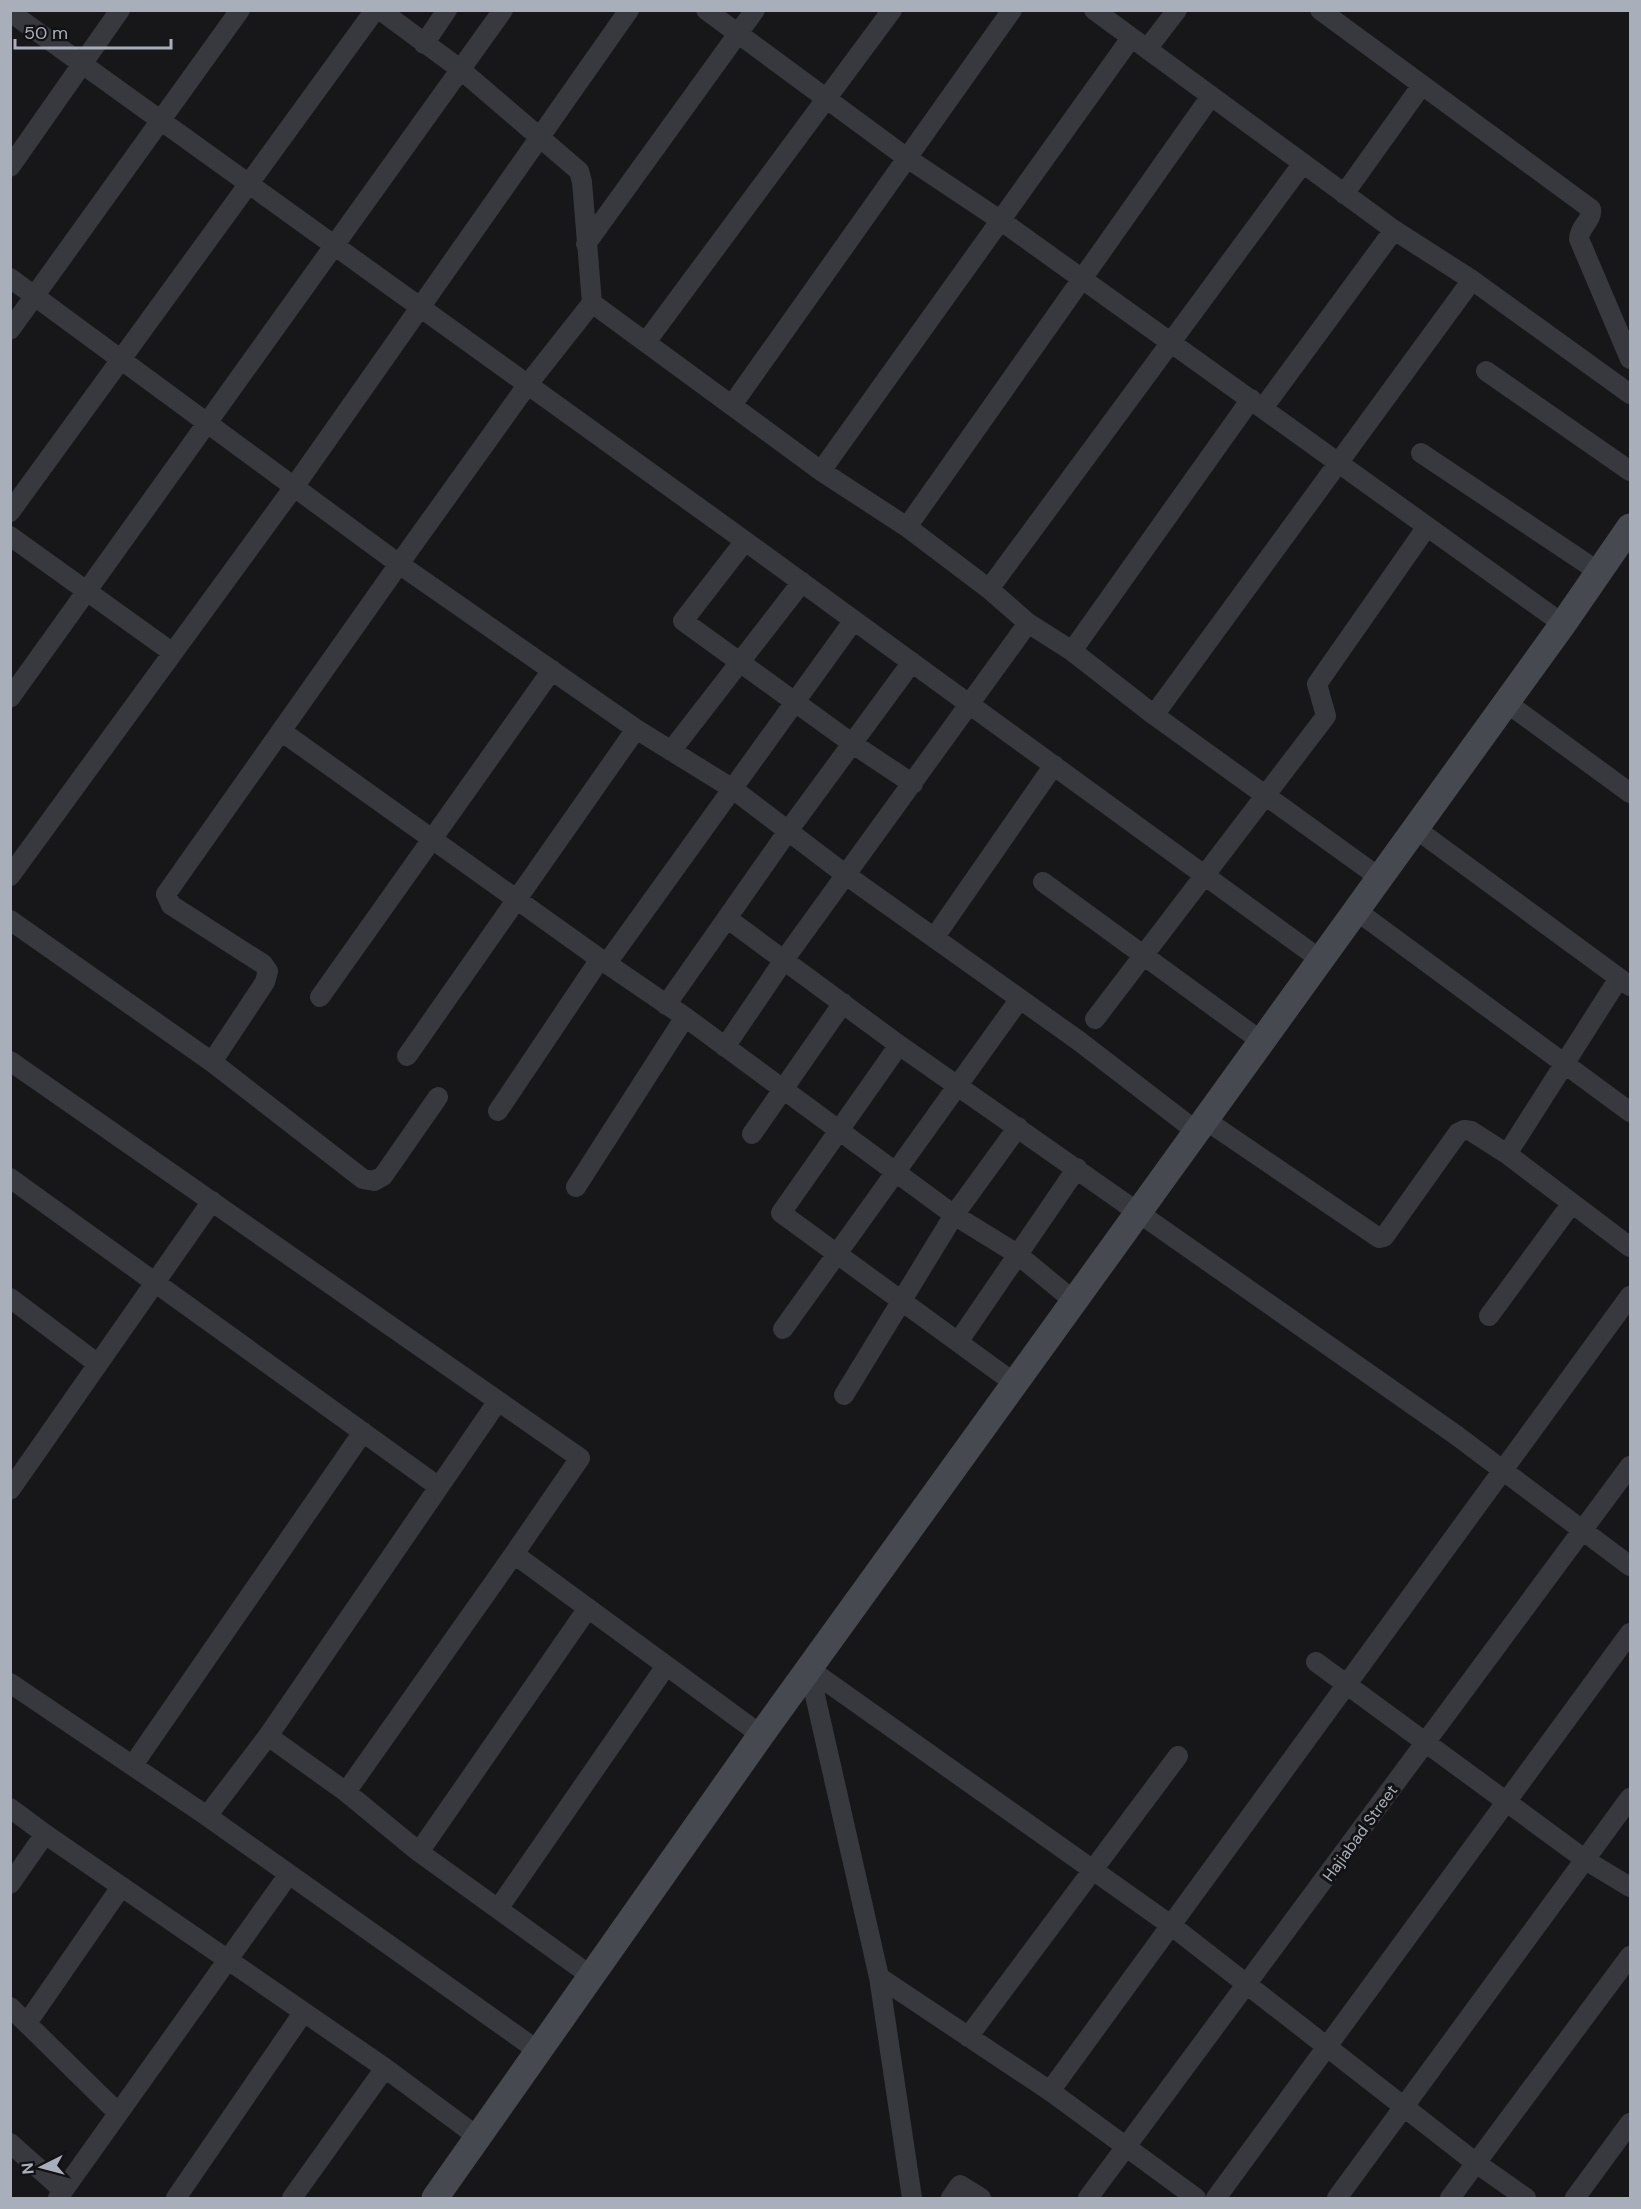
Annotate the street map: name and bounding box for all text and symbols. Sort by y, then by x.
scale bar [15,12,171,50]
text: 50 m [24,21,68,45]
street label: Hajiabad Street [1318,1781,1402,1885]
north arrow [12,2137,72,2197]
text: N [17,2162,39,2175]

